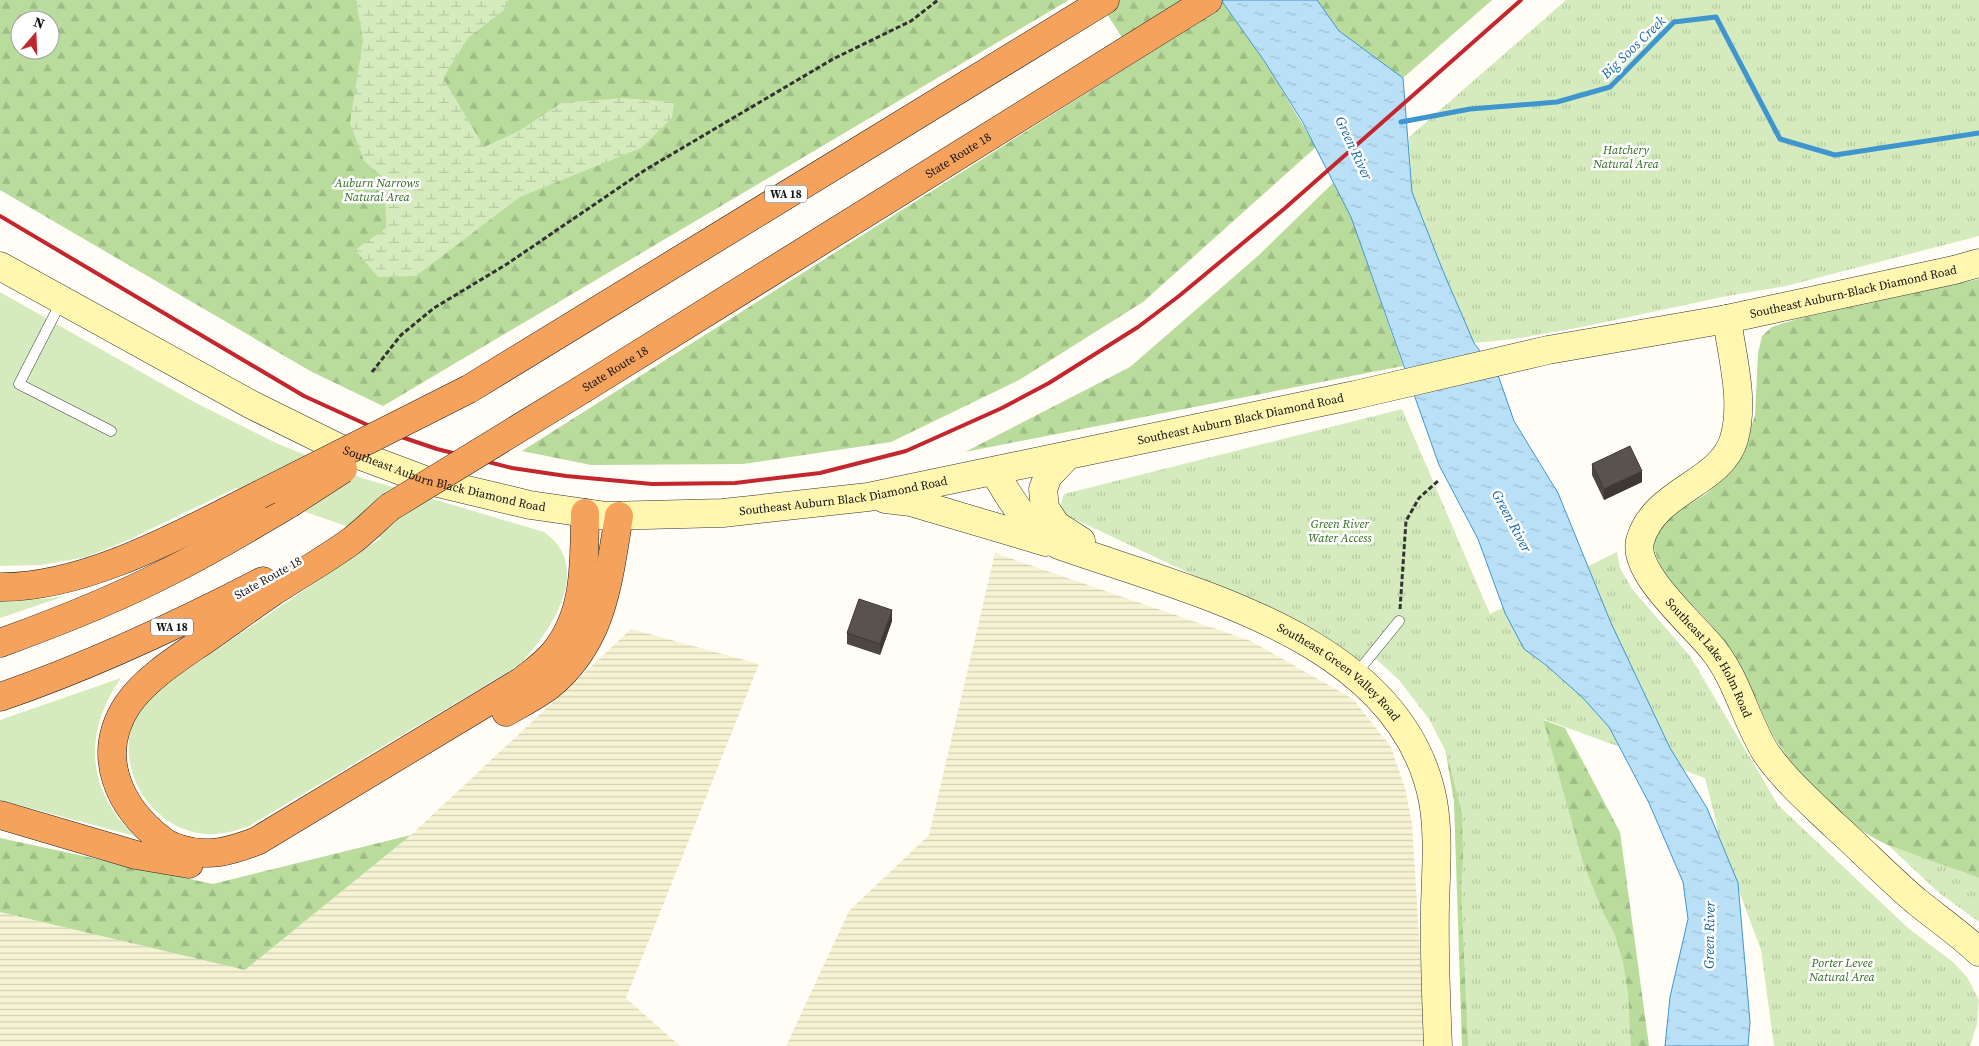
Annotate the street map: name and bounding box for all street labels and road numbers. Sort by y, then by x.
street label: State Route 18 [922,129,994,182]
road number: WA 18 [765,185,807,202]
street label: Southeast Auburn-Black Diamond Road [1749,262,1959,322]
street label: State Route 18 [579,342,651,396]
street label: Southeast Auburn Black Diamond Road [1136,390,1345,448]
street label: Southeast Auburn Black Diamond Road [341,442,547,515]
street label: Southeast Auburn Black Diamond Road [739,473,949,519]
street label: State Route 18 [231,553,305,603]
street label: Southeast Lake Holm Road [1662,595,1755,720]
road number: WA 18 [151,618,193,636]
street label: Southeast Green Valley Road [1274,619,1404,724]

